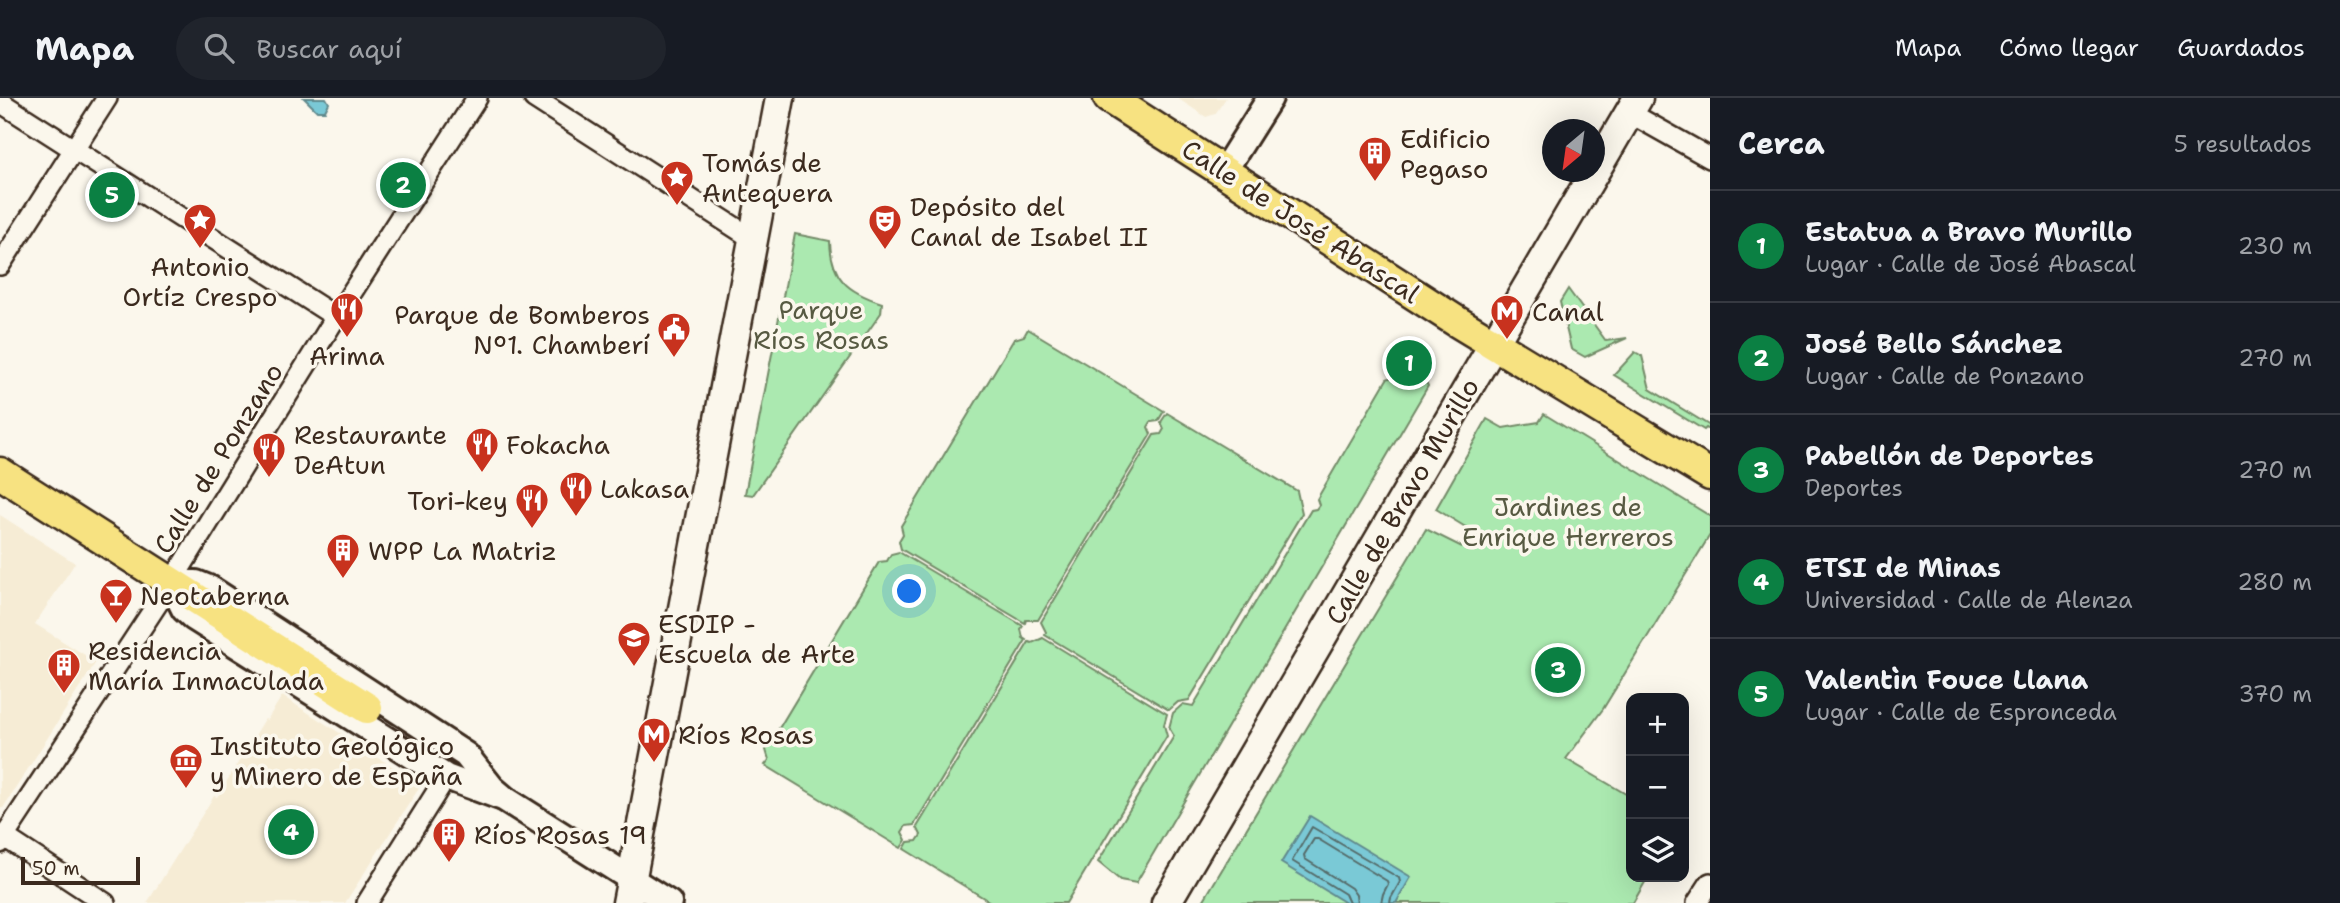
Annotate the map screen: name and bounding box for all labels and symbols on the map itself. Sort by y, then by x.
north arrow [1542,119,1605,182]
place label: Edificio Pegaso [1400,121,1491,186]
street label: Calle de José Abascal [1175,131,1427,311]
building icon: Edificio Pegaso [1356,134,1394,183]
place label: Tomás de Antequera [702,145,833,210]
place icon: Tomás de Antequera [658,158,696,207]
pin: 2 [380,159,426,211]
pin: 5 [89,169,135,221]
place label: Depósito del Canal de Isabel II [910,189,1148,254]
place icon: Antonio Ortíz Crespo [181,201,219,250]
theatre icon: Depósito del Canal de Isabel II [866,202,904,251]
place label: Antonio Ortíz Crespo [122,249,278,314]
restaurant icon: Arima [328,290,366,339]
park label: Parque Ríos Rosas [753,292,889,357]
metro station icon: Canal [1488,292,1526,341]
place label: Canal [1532,294,1604,329]
place label: Parque de Bomberos Nº1. Chamberí [394,297,651,362]
public building icon: Parque de Bomberos Nº1. Chamberí [655,310,693,359]
pin: 1 [1386,337,1432,389]
place label: Arima [309,338,385,373]
street label: Calle de Ponzano [145,356,291,560]
street label: Calle de Bravo Murillo [1317,372,1487,630]
place label: Restaurante DeAtun [294,417,447,482]
restaurant icon: Fokacha [463,425,501,474]
place label: Fokacha [506,427,610,462]
restaurant icon: Restaurante DeAtun [250,430,288,479]
restaurant icon: Lakasa [557,469,595,518]
place label: Lakasa [600,471,689,506]
restaurant icon: Tori-key [513,481,551,530]
place label: Tori-key [407,483,508,518]
park label: Jardines de Enrique Herreros [1462,489,1674,554]
building icon: WPP La Matriz [324,531,362,580]
place label: WPP La Matriz [368,533,557,568]
your location [892,574,926,608]
bar icon: Neotaberna [97,576,135,625]
place label: Neotaberna [140,578,289,613]
place label: ESDIP - Escuela de Arte [658,606,856,671]
school or university icon: ESDIP - Escuela de Arte [615,619,653,668]
place label: Residencia María Inmaculada [88,633,324,698]
pin: 3 [1535,644,1581,696]
building icon: Residencia María Inmaculada [45,646,83,695]
metro station icon: Ríos Rosas [635,715,673,764]
place label: Ríos Rosas [678,717,814,752]
place label: Instituto Geológico y Minero de España [210,728,462,793]
museum icon: Instituto Geológico y Minero de España [167,741,205,790]
pin: 4 [268,806,314,858]
building icon: Ríos Rosas 19 [430,815,468,864]
place label: Ríos Rosas 19 [474,817,647,852]
scale bar [21,854,140,886]

